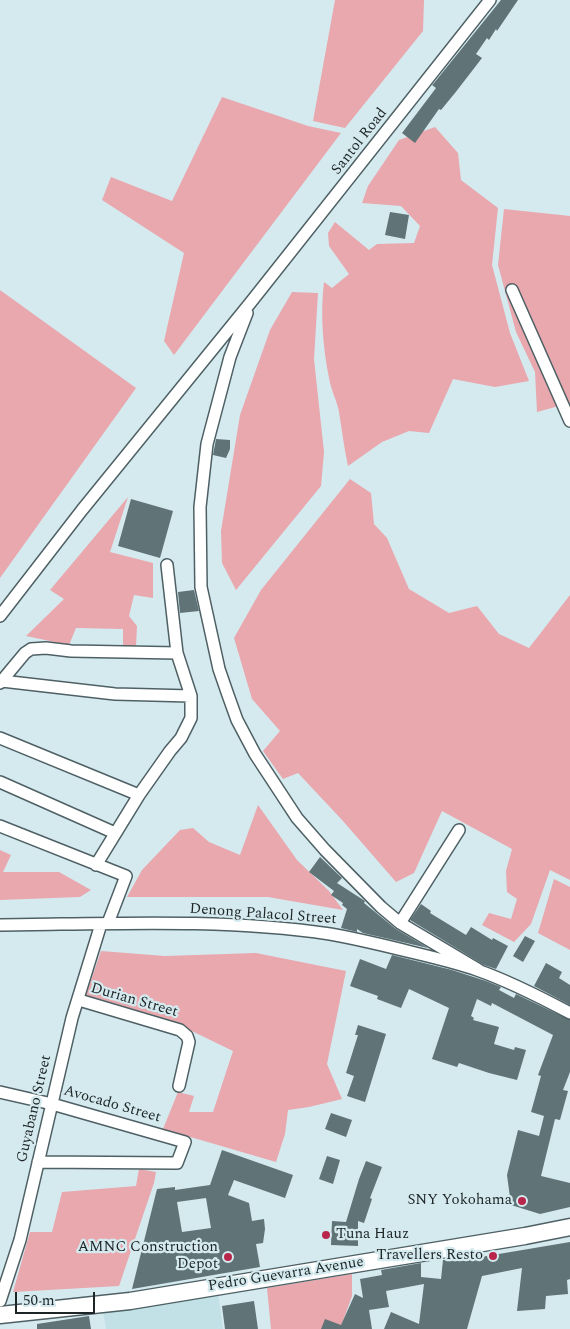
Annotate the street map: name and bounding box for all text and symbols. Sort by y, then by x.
street label: Santol Road [328,105,392,179]
street label: Denong Palacol Street [189,901,337,929]
street label: Durian Street [88,980,180,1022]
street label: Guyabano Street [14,1053,56,1165]
street label: Avocado Street [61,1083,163,1127]
place label: SNY Yokohama [407,1192,512,1210]
marker: SNY Yokohama [516,1195,528,1207]
place label: Tuna Hauz [336,1226,409,1244]
marker: Tuna Hauz [320,1229,332,1241]
place label: AMNC Construction Depot [78,1239,218,1274]
place label: Travellers Resto [376,1247,483,1265]
marker: Travellers Resto [487,1250,499,1262]
marker: AMNC Construction Depot [222,1251,234,1263]
street label: Pedro Guevarra Avenue [207,1254,365,1296]
scale bar [18,1282,98,1314]
text: 50 m [23,1289,55,1312]

